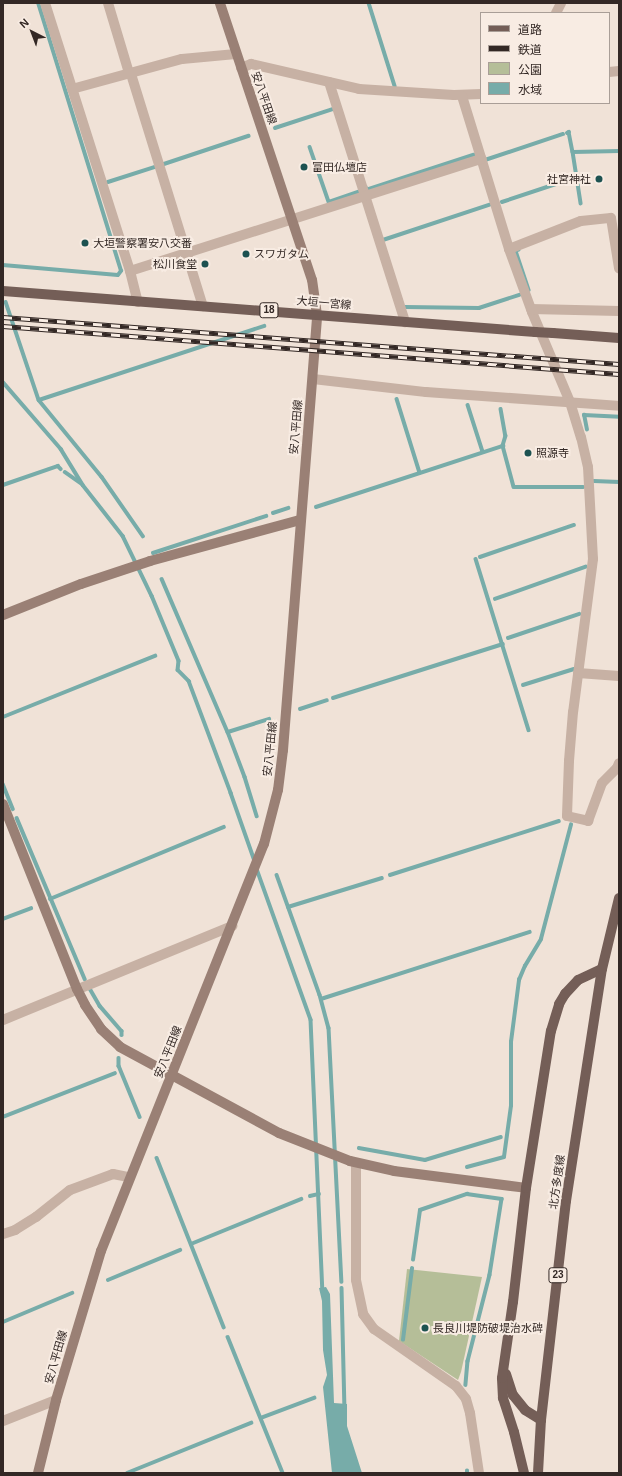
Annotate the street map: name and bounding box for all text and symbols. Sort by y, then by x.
north arrow [12,12,52,52]
legend [480,12,610,104]
text: N [17,16,31,30]
text: 道路 [518,23,542,37]
text: 鉄道 [518,43,542,57]
text: 公園 [518,63,542,77]
street label: 安八平田線 [249,70,279,126]
text: 水域 [518,83,542,97]
place label: 富田仏壇店 [312,160,367,174]
marker: 富田仏壇店 [299,162,309,172]
place label: 社宮神社 [547,172,591,186]
marker: 社宮神社 [594,174,604,184]
place label: 大垣警察署安八交番 [93,236,192,250]
marker: 大垣警察署安八交番 [80,238,90,248]
place label: スワガタム [254,247,309,261]
marker: スワガタム [241,249,251,259]
place label: 松川食堂 [153,257,197,271]
marker: 松川食堂 [200,259,210,269]
street label: 大垣一宮線 [296,294,352,312]
road number: 18 [259,302,279,318]
street label: 安八平田線 [287,399,305,455]
place label: 照源寺 [536,446,569,460]
marker: 照源寺 [523,448,533,458]
street label: 安八平田線 [261,721,279,777]
street label: 安八平田線 [152,1024,184,1080]
street label: 北方多度線 [547,1154,567,1210]
road number: 23 [548,1267,568,1283]
place label: 長良川堤防破堤治水碑 [433,1321,543,1335]
marker: 長良川堤防破堤治水碑 [420,1323,430,1333]
street label: 安八平田線 [42,1329,70,1385]

